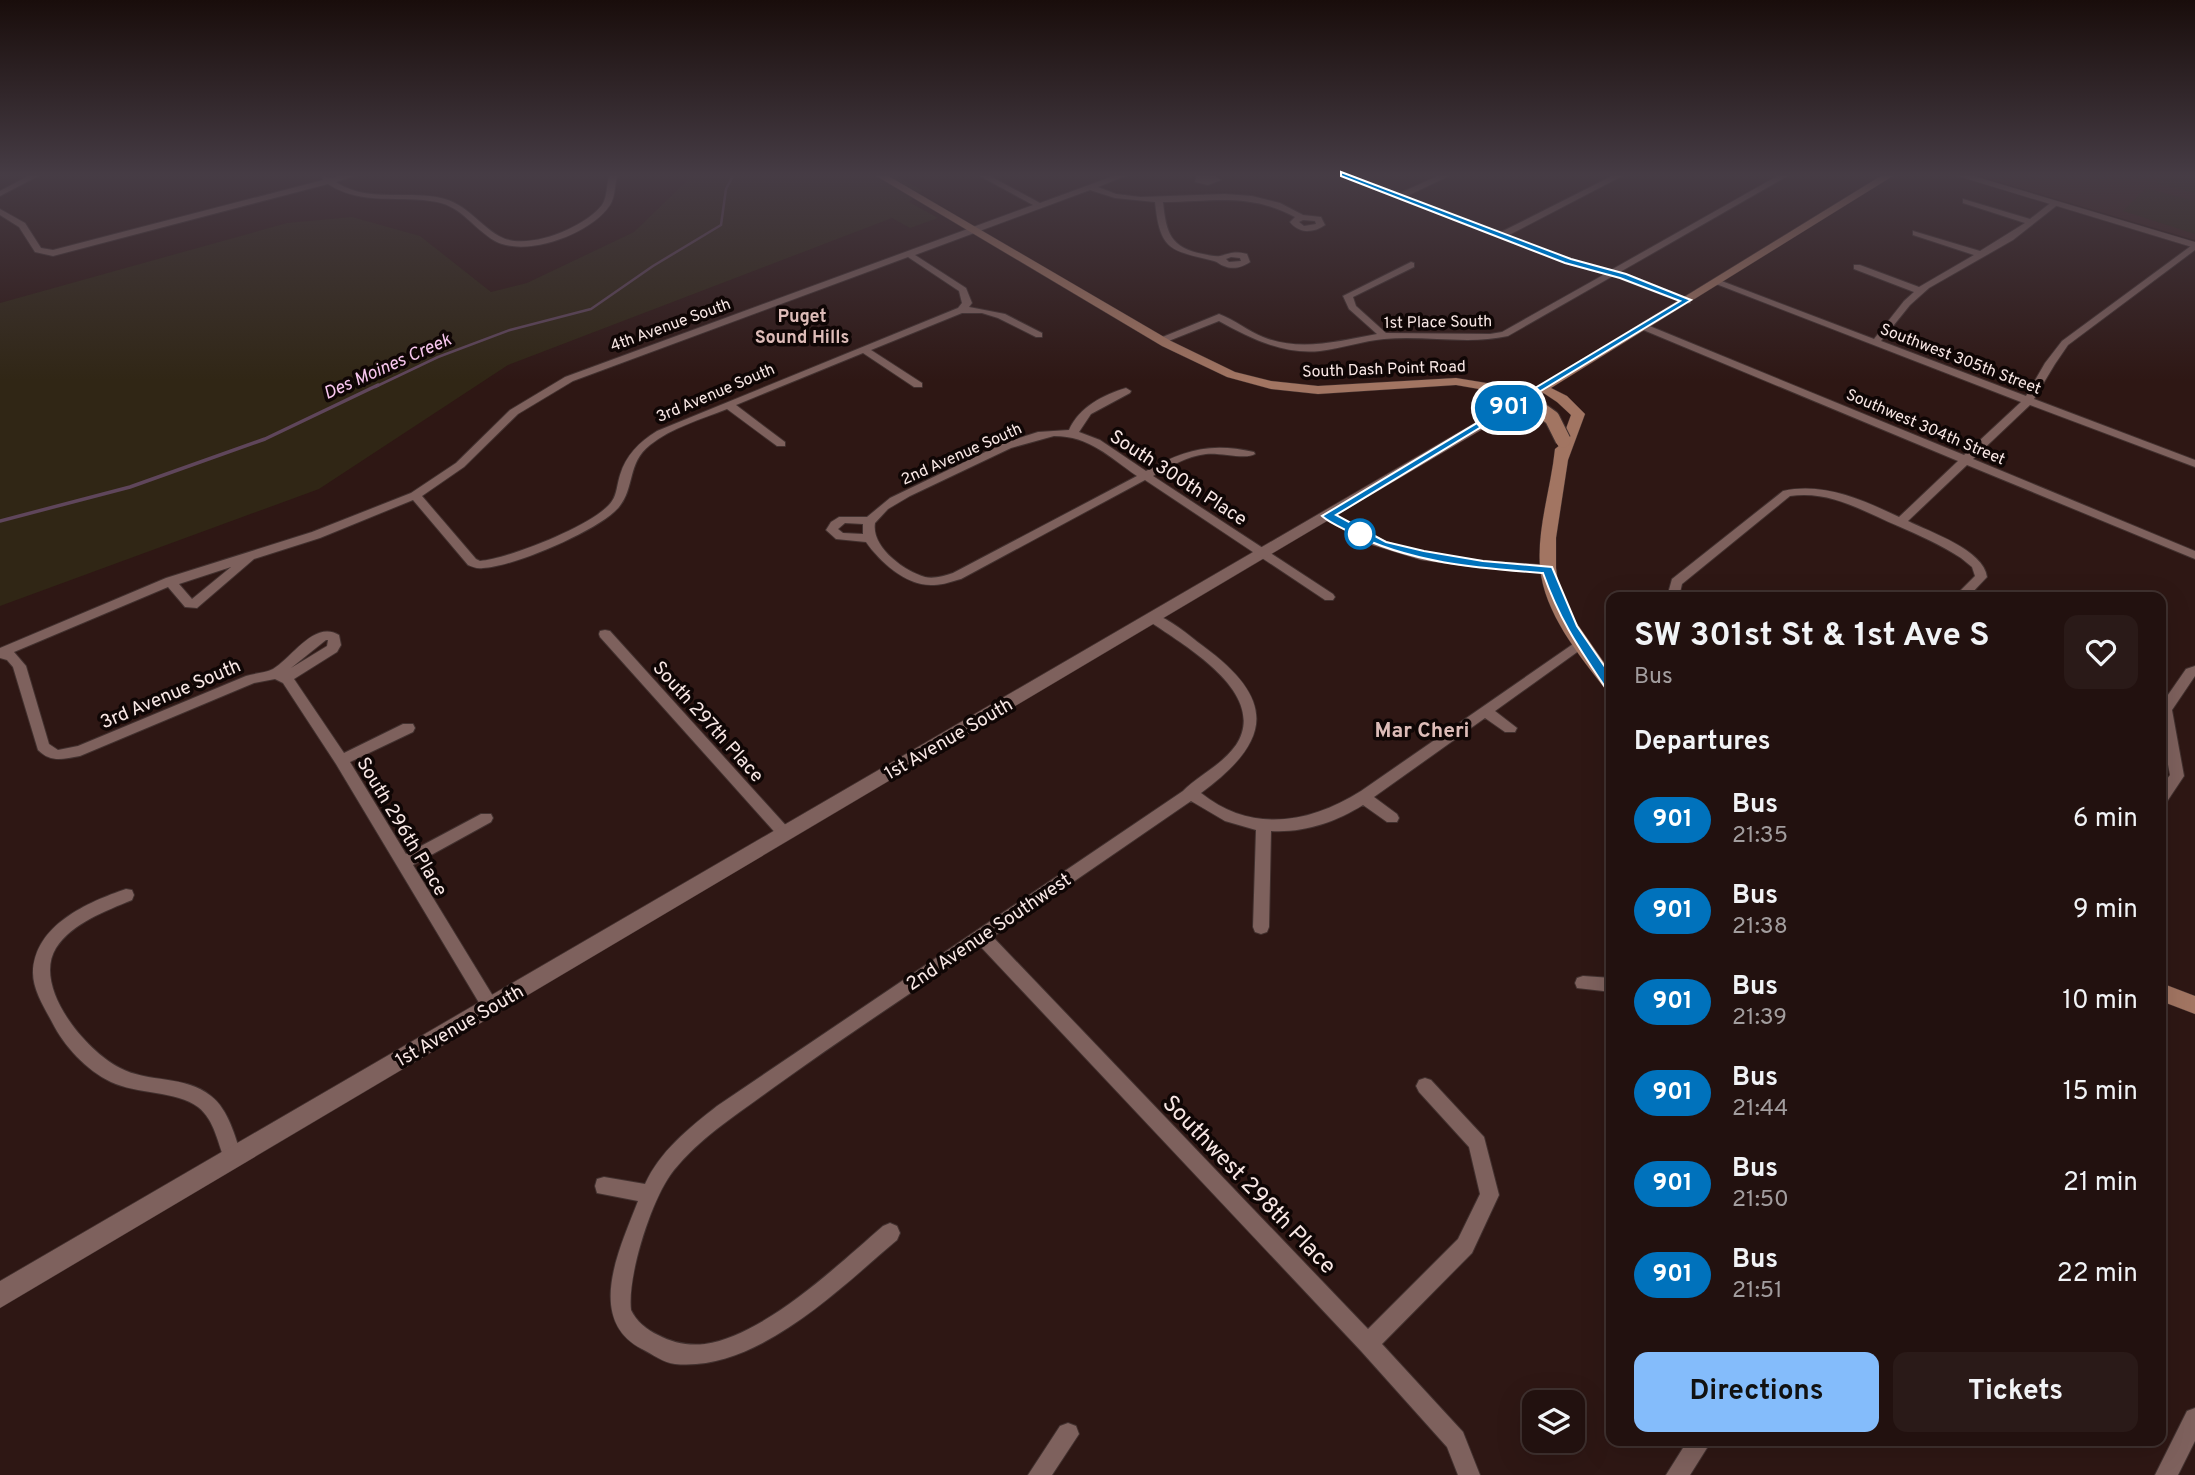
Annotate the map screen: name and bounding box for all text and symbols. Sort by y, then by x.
street label: 4th Avenue South [608,295,734,357]
district label: Puget Sound Hills [755,306,849,350]
street label: 1st Place South [1384,312,1492,334]
street label: Southwest 305th Street [1877,320,2044,400]
water label: Des Moines Creek [320,329,456,406]
street label: South Dash Point Road [1302,357,1466,383]
street label: 3rd Avenue South [654,360,778,428]
line badge: 901 [1469,385,1549,431]
street label: Southwest 304th Street [1843,385,2008,470]
text: 901 [1489,393,1529,423]
street label: 2nd Avenue South [898,419,1025,490]
street label: South 300th Place [1105,425,1251,532]
unlabelled marker [1345,519,1375,549]
button: heart [2064,615,2138,689]
text: SW 301st St & 1st Ave S [1634,616,1989,658]
street label: 3rd Avenue South [97,654,245,735]
street label: South 297th Place [647,657,768,788]
text: Bus [1634,663,1673,692]
street label: 1st Avenue South [881,693,1017,786]
district label: Mar Cheri [1374,718,1470,745]
text: Departures [1634,726,1771,759]
street label: South 296th Place [350,753,452,901]
text: Bus [1732,789,1778,822]
text: 6 min [2073,803,2138,836]
text: 901 [1652,805,1693,835]
text: 21:35 [1732,822,1788,851]
street label: 2nd Avenue Southwest [902,868,1076,997]
text: Bus [1732,880,1778,913]
text: 9 min [2073,894,2138,927]
text: 901 [1652,896,1693,926]
text: 21:38 [1732,913,1788,942]
text: Bus [1732,971,1778,1004]
street label: 1st Avenue South [392,980,528,1073]
text: 10 min [2062,985,2138,1018]
text: 901 [1652,987,1693,1017]
text: 21:39 [1732,1004,1787,1033]
text: Bus [1732,1062,1778,1095]
text: 15 min [2063,1076,2138,1109]
text: 901 [1652,1078,1693,1108]
street label: Southwest 298th Place [1155,1090,1341,1281]
text: 21:44 [1732,1095,1788,1124]
text: Bus [1732,1153,1778,1186]
text: 21 min [2063,1167,2138,1200]
text: 901 [1652,1169,1693,1199]
text: 21:50 [1732,1186,1789,1215]
text: Bus [1732,1244,1778,1277]
text: 22 min [2057,1258,2138,1291]
text: 901 [1652,1260,1693,1290]
text: 21:51 [1732,1277,1783,1306]
button: Directions [1634,1352,1879,1432]
button: Tickets [1893,1352,2138,1432]
map controls [1522,1390,1585,1453]
button: layers [1522,1390,1585,1453]

